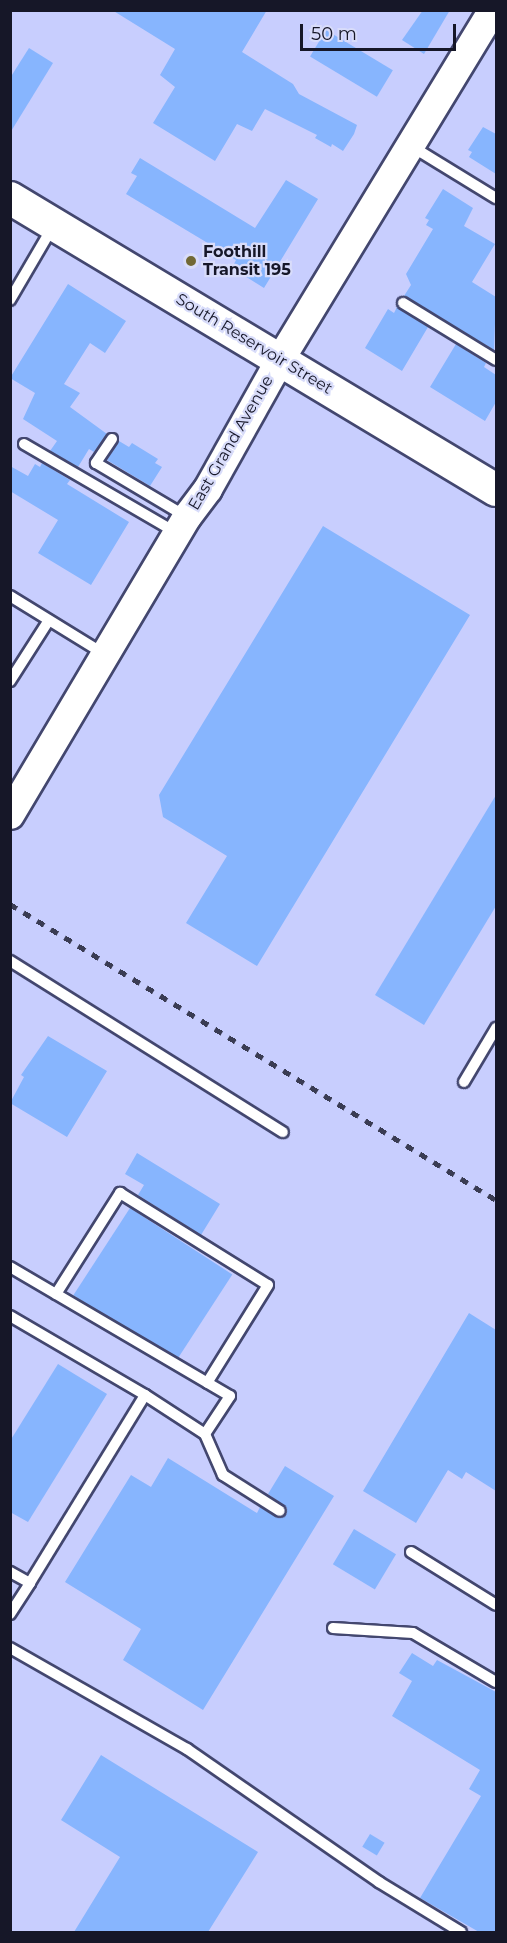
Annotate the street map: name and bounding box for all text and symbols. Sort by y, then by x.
scale bar [303,12,459,50]
text: 50 m [311,23,357,45]
place label: Foothill Transit 195 [203,242,291,280]
marker: Foothill Transit 195 [184,254,198,268]
street label: South Reservoir Street [172,290,336,398]
street label: East Grand Avenue [185,372,277,514]

